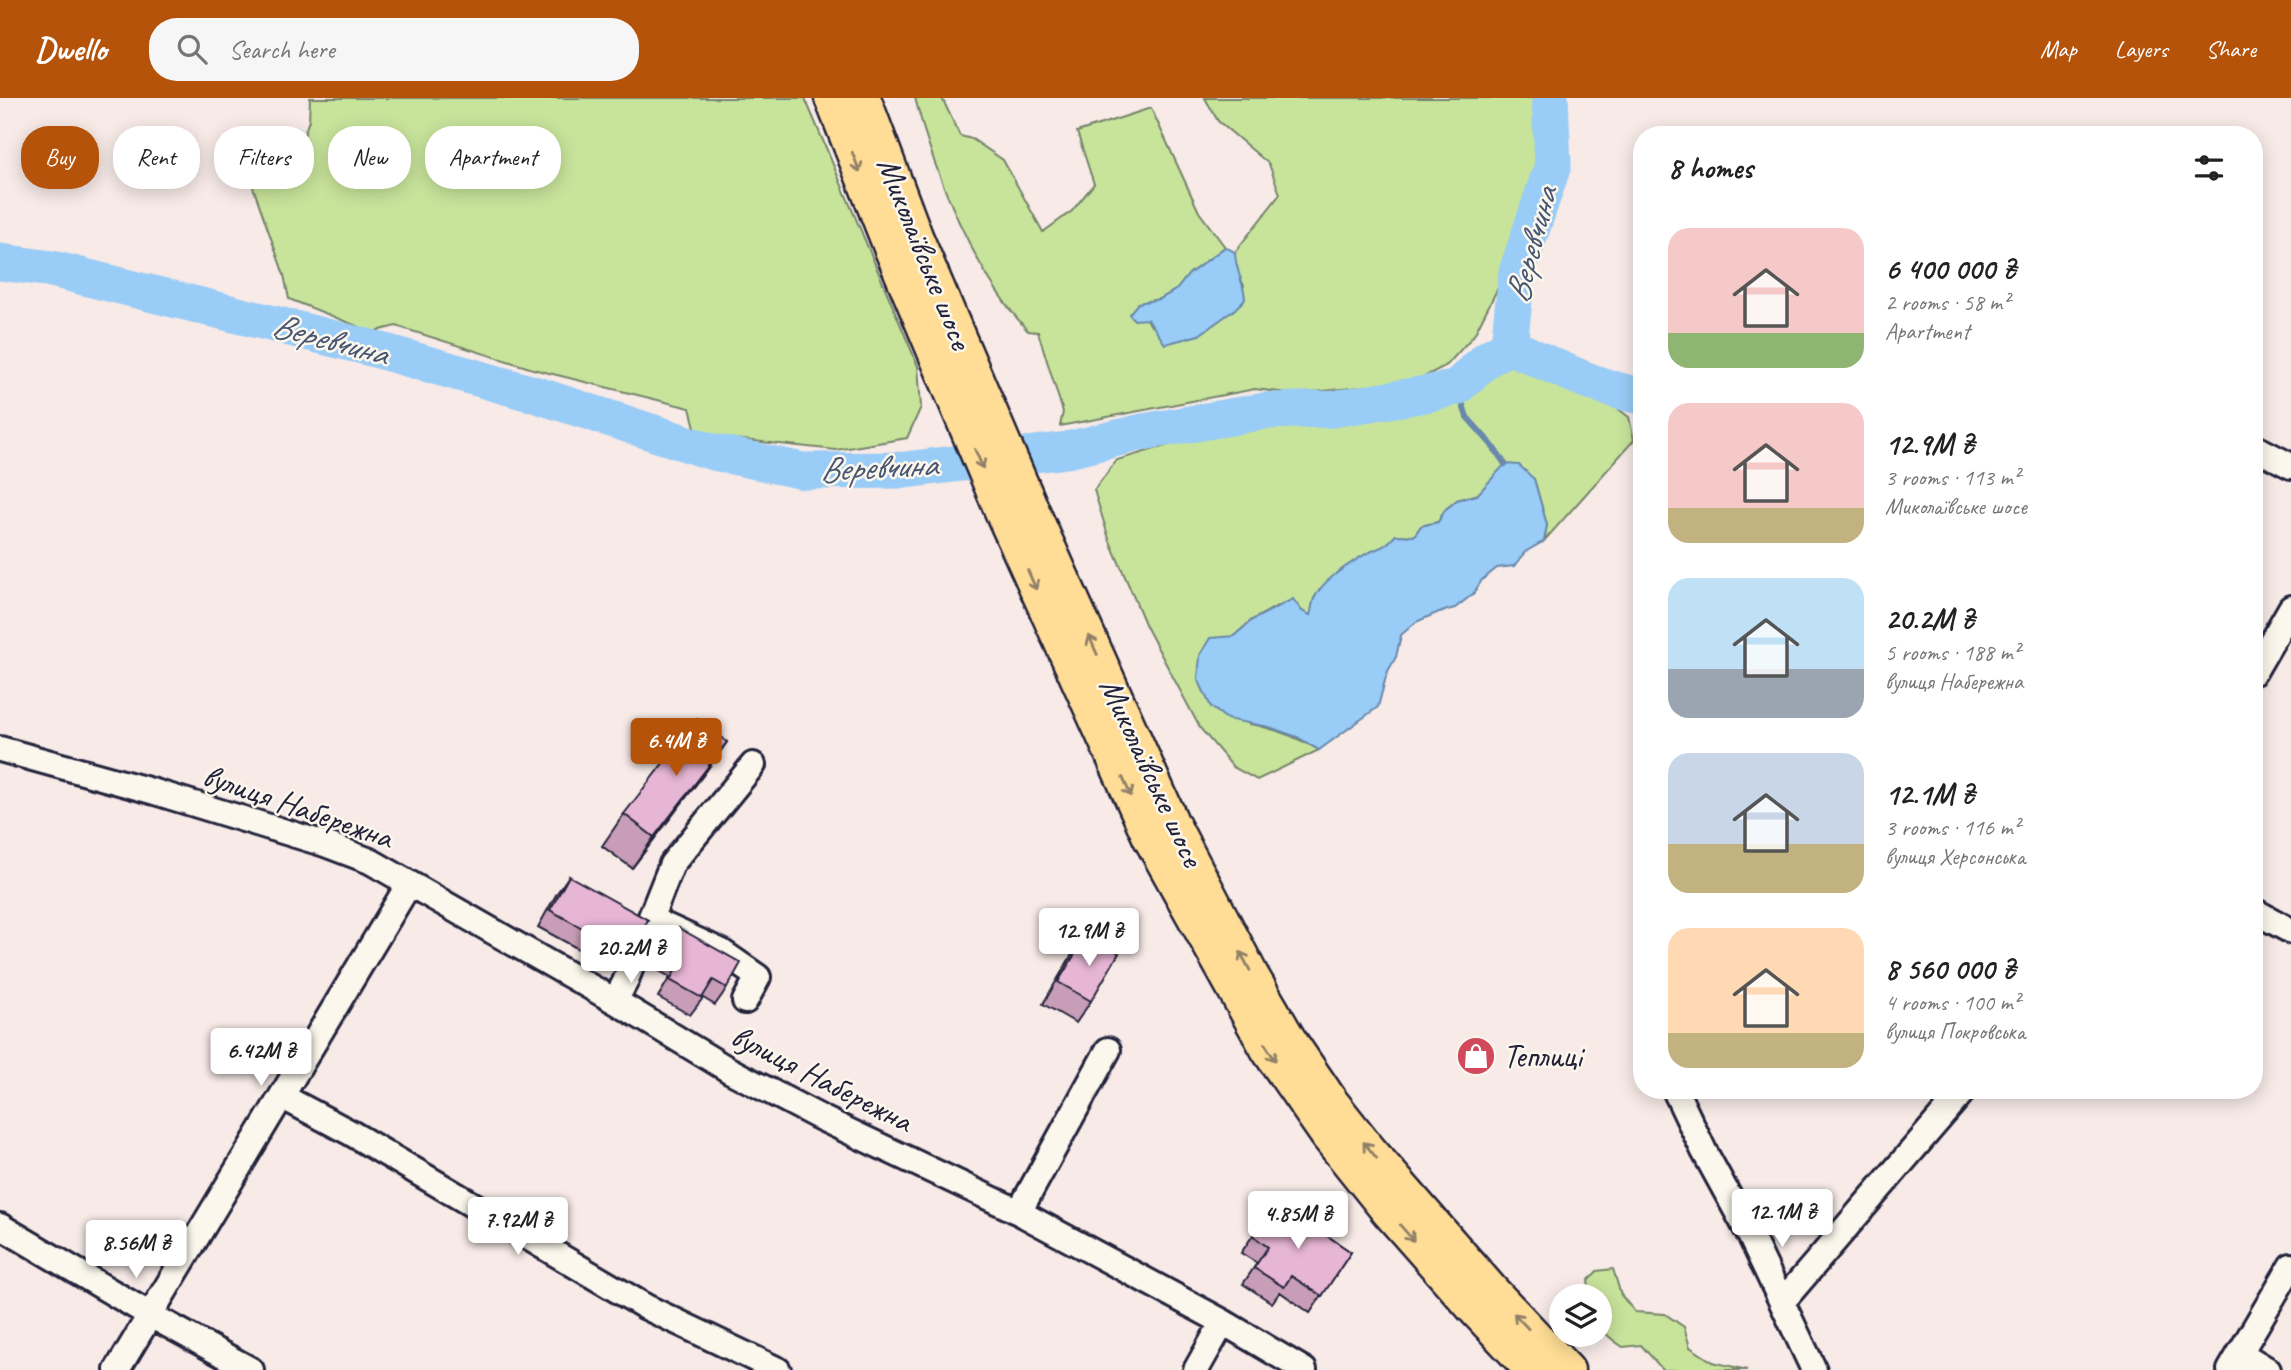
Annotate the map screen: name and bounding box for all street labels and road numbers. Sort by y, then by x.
street label: Миколаївське шосе [867,151,983,357]
street label: Миколаївське шосе [1090,671,1215,875]
street label: вулиця Набережна [198,754,401,859]
street label: вулиця Набережна [724,1014,922,1143]

